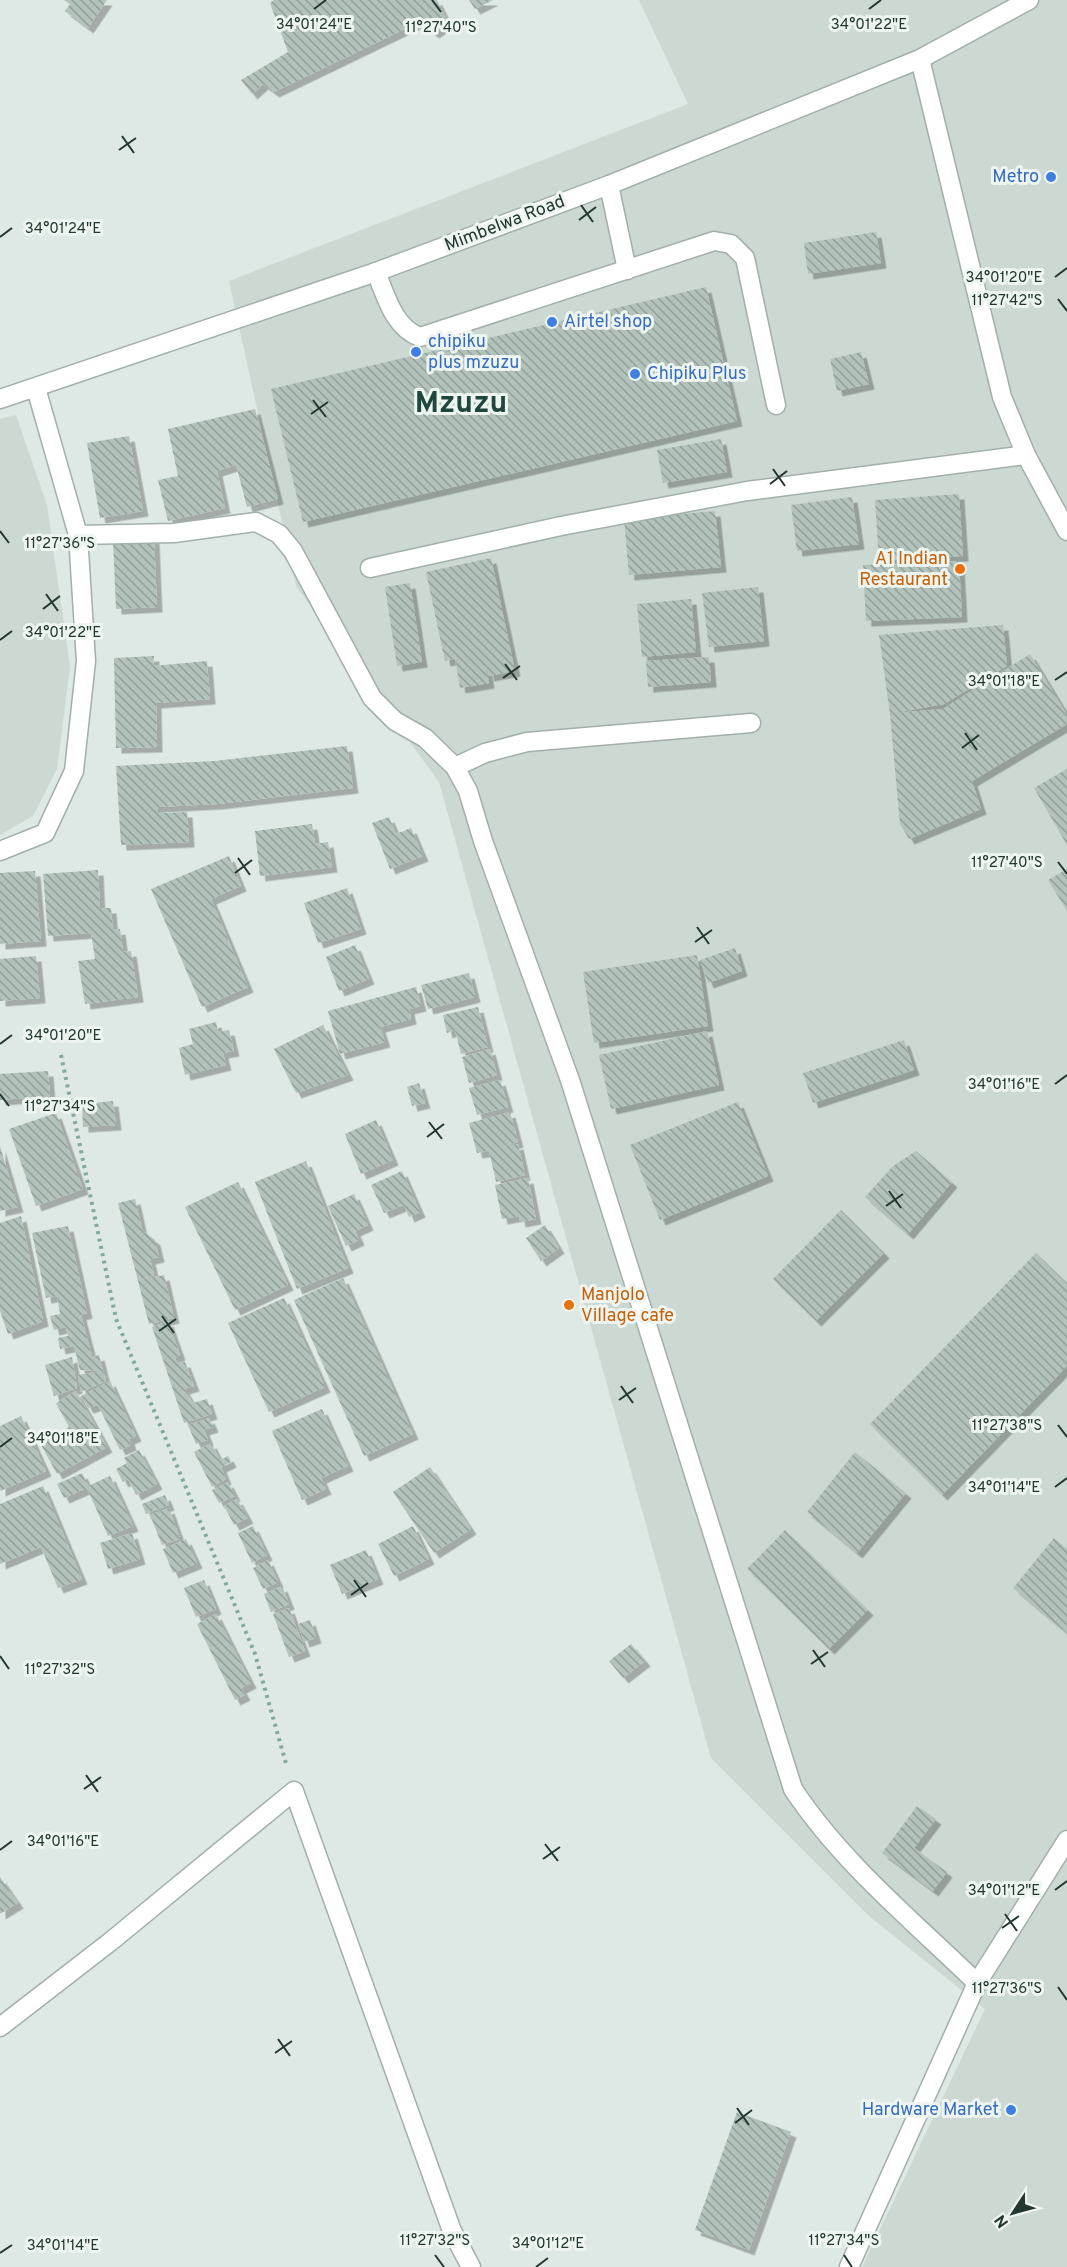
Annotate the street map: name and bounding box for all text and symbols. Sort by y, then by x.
text: 34°01'24"E [276,16,352,35]
text: 34°01'22"E [831,16,907,35]
text: 11°27'40"S [405,19,477,38]
place label: Metro [992,166,1039,189]
marker: Metro [1044,170,1058,184]
street label: Mimbelwa Road [442,190,568,258]
text: 34°01'24"E [25,220,101,239]
text: 34°01'20"E [966,269,1042,288]
text: 11°27'42"S [972,292,1042,311]
place label: Airtel shop [564,311,652,334]
marker: Airtel shop [545,315,559,329]
place label: chipiku plus mzuzu [428,331,519,375]
marker: chipiku plus mzuzu [409,345,423,359]
place label: Chipiku Plus [647,363,746,386]
marker: Chipiku Plus [628,367,642,381]
district label: Mzuzu [415,386,507,423]
text: 11°27'36"S [25,535,95,554]
place label: A1 Indian Restaurant [859,548,948,592]
marker: A1 Indian Restaurant [953,562,967,576]
text: 34°01'22"E [25,624,101,643]
text: 34°01'18"E [968,673,1040,692]
text: 11°27'40"S [971,854,1043,873]
text: 34°01'20"E [25,1027,101,1046]
text: 34°01'16"E [968,1076,1040,1095]
text: 11°27'34"S [25,1098,95,1117]
place label: Manjolo Village cafe [581,1284,674,1328]
marker: Manjolo Village cafe [562,1298,576,1312]
text: 11°27'38"S [972,1417,1042,1436]
text: 34°01'18"E [27,1430,99,1449]
text: 34°01'14"E [968,1479,1040,1498]
text: 11°27'32"S [25,1661,95,1680]
text: 34°01'16"E [27,1833,99,1852]
text: 34°01'12"E [968,1882,1040,1901]
text: 11°27'36"S [972,1980,1042,1999]
place label: Hardware Market [862,2099,999,2122]
marker: Hardware Market [1004,2103,1018,2117]
north arrow [983,2183,1043,2243]
text: N [991,2210,1014,2231]
text: 11°27'32"S [400,2232,470,2251]
text: 11°27'34"S [809,2232,879,2251]
text: 34°01'12"E [512,2235,584,2254]
text: 34°01'14"E [27,2237,99,2256]

